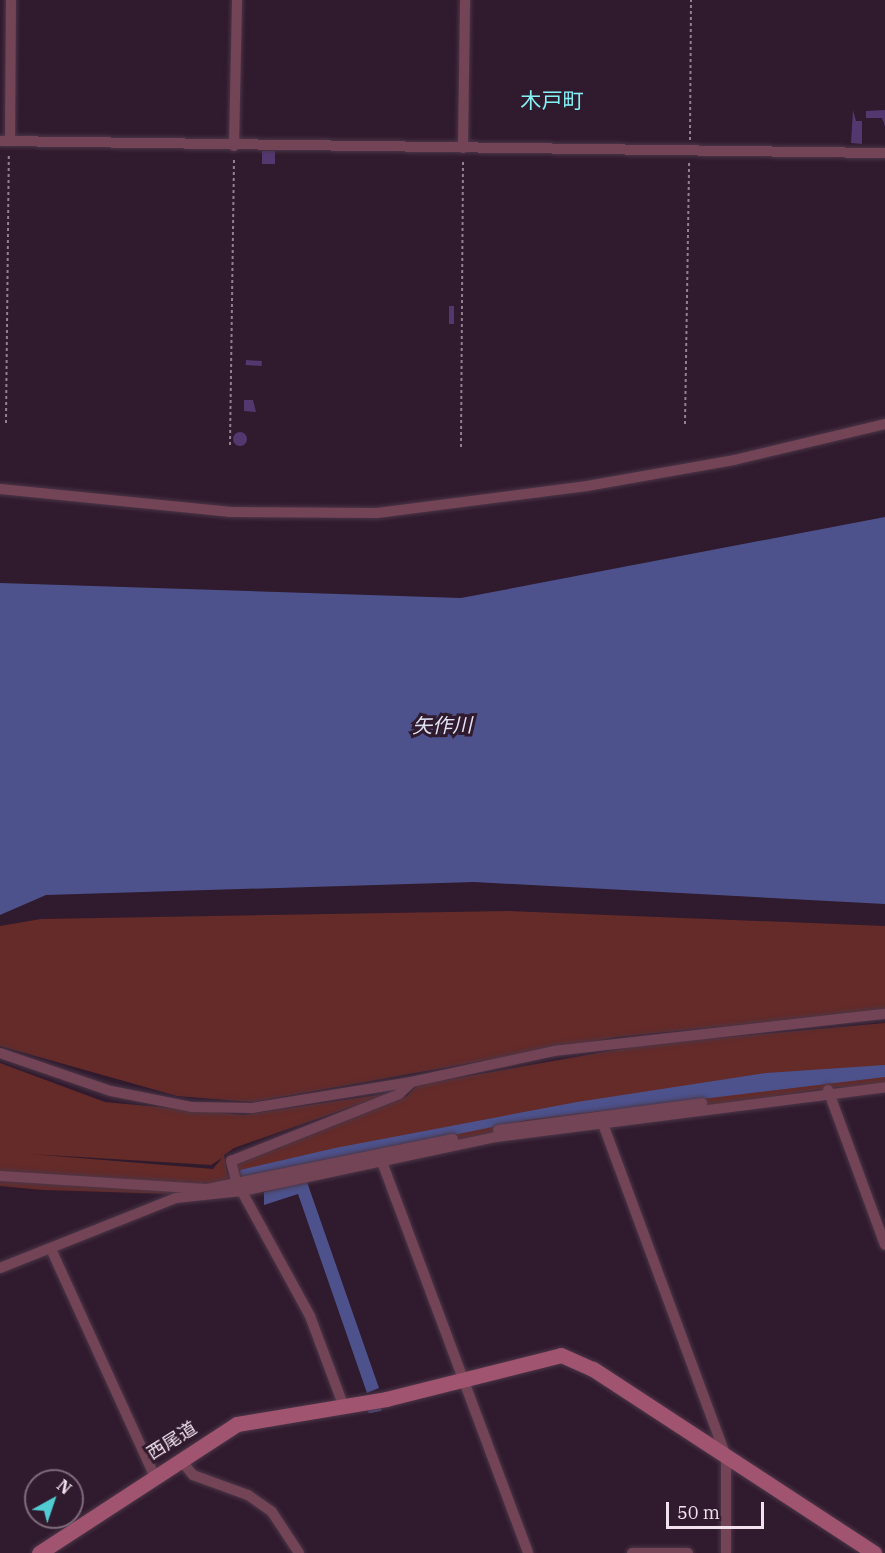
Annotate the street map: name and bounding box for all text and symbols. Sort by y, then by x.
district label: 木戸町 [521,87,583,113]
water label: 矢作川 [412,712,472,738]
street label: 西尾道 [143,1418,201,1464]
north arrow [24,1469,84,1529]
text: N [53,1475,76,1498]
scale bar [669,1490,766,1528]
text: 50 m [677,1501,720,1524]

